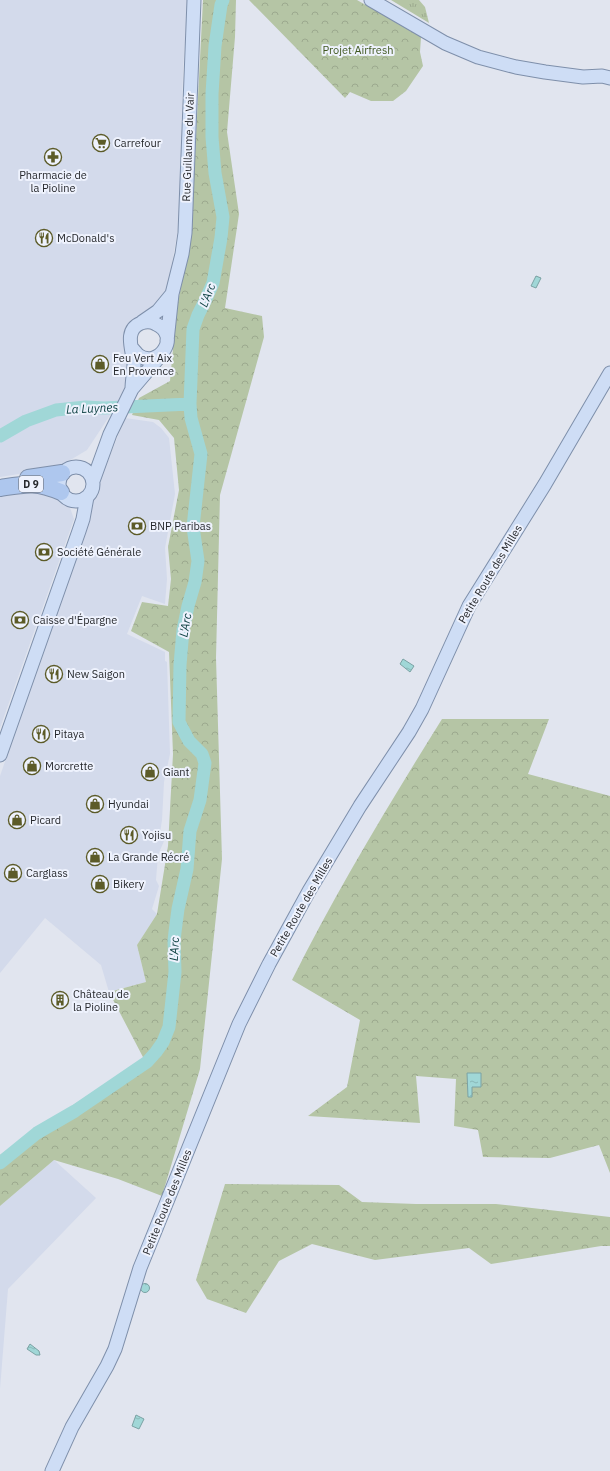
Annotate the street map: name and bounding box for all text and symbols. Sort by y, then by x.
park label: Projet Airfresh [322,43,394,57]
street label: Rue Guillaume du Vair [179,92,197,202]
supermarket icon: Carrefour [91,133,111,153]
place label: Carrefour [114,136,161,150]
pharmacy icon: Pharmacie de la Pioline [43,147,63,167]
place label: Pharmacie de la Pioline [19,168,87,195]
restaurant icon: McDonald's [34,228,54,248]
place label: McDonald's [57,231,115,245]
water label: L'Arc [196,281,218,309]
place label: Feu Vert Aix En Provence [113,351,174,378]
shop icon: Feu Vert Aix En Provence [90,354,110,374]
water label: La Luynes [66,399,119,417]
road number: D 9 [19,476,43,492]
bank icon: BNP Paribas [127,516,147,536]
place label: BNP Paribas [150,519,211,533]
street label: Petite Route des Milles [455,522,525,626]
bank icon: Société Générale [34,542,54,562]
place label: Société Générale [57,545,141,559]
bank icon: Caisse d'Épargne [10,610,30,630]
water label: L'Arc [176,612,195,638]
place label: Caisse d'Épargne [33,613,117,627]
restaurant icon: New Saigon [44,664,64,684]
place label: New Saigon [67,667,125,681]
restaurant icon: Pitaya [31,724,51,744]
place label: Pitaya [54,727,84,741]
shop icon: Morcrette [22,756,42,776]
place label: Morcrette [45,759,93,773]
shop icon: Giant [140,762,160,782]
place label: Giant [163,765,190,779]
shop icon: Hyundai [85,794,105,814]
place label: Hyundai [108,797,149,811]
shop icon: Picard [7,810,27,830]
place label: Picard [30,813,61,827]
restaurant icon: Yojisu [119,825,139,845]
place label: Yojisu [142,828,171,842]
shop icon: La Grande Récré [85,847,105,867]
place label: La Grande Récré [108,850,189,864]
street label: Petite Route des Milles [267,855,335,959]
shop icon: Carglass [3,863,23,883]
place label: Carglass [26,866,68,880]
shop icon: Bikery [90,874,110,894]
place label: Bikery [113,877,145,891]
water label: L'Arc [166,936,182,961]
place label: Château de la Pioline [73,987,129,1014]
building icon: Château de la Pioline [50,990,70,1010]
street label: Petite Route des Milles [139,1147,195,1257]

